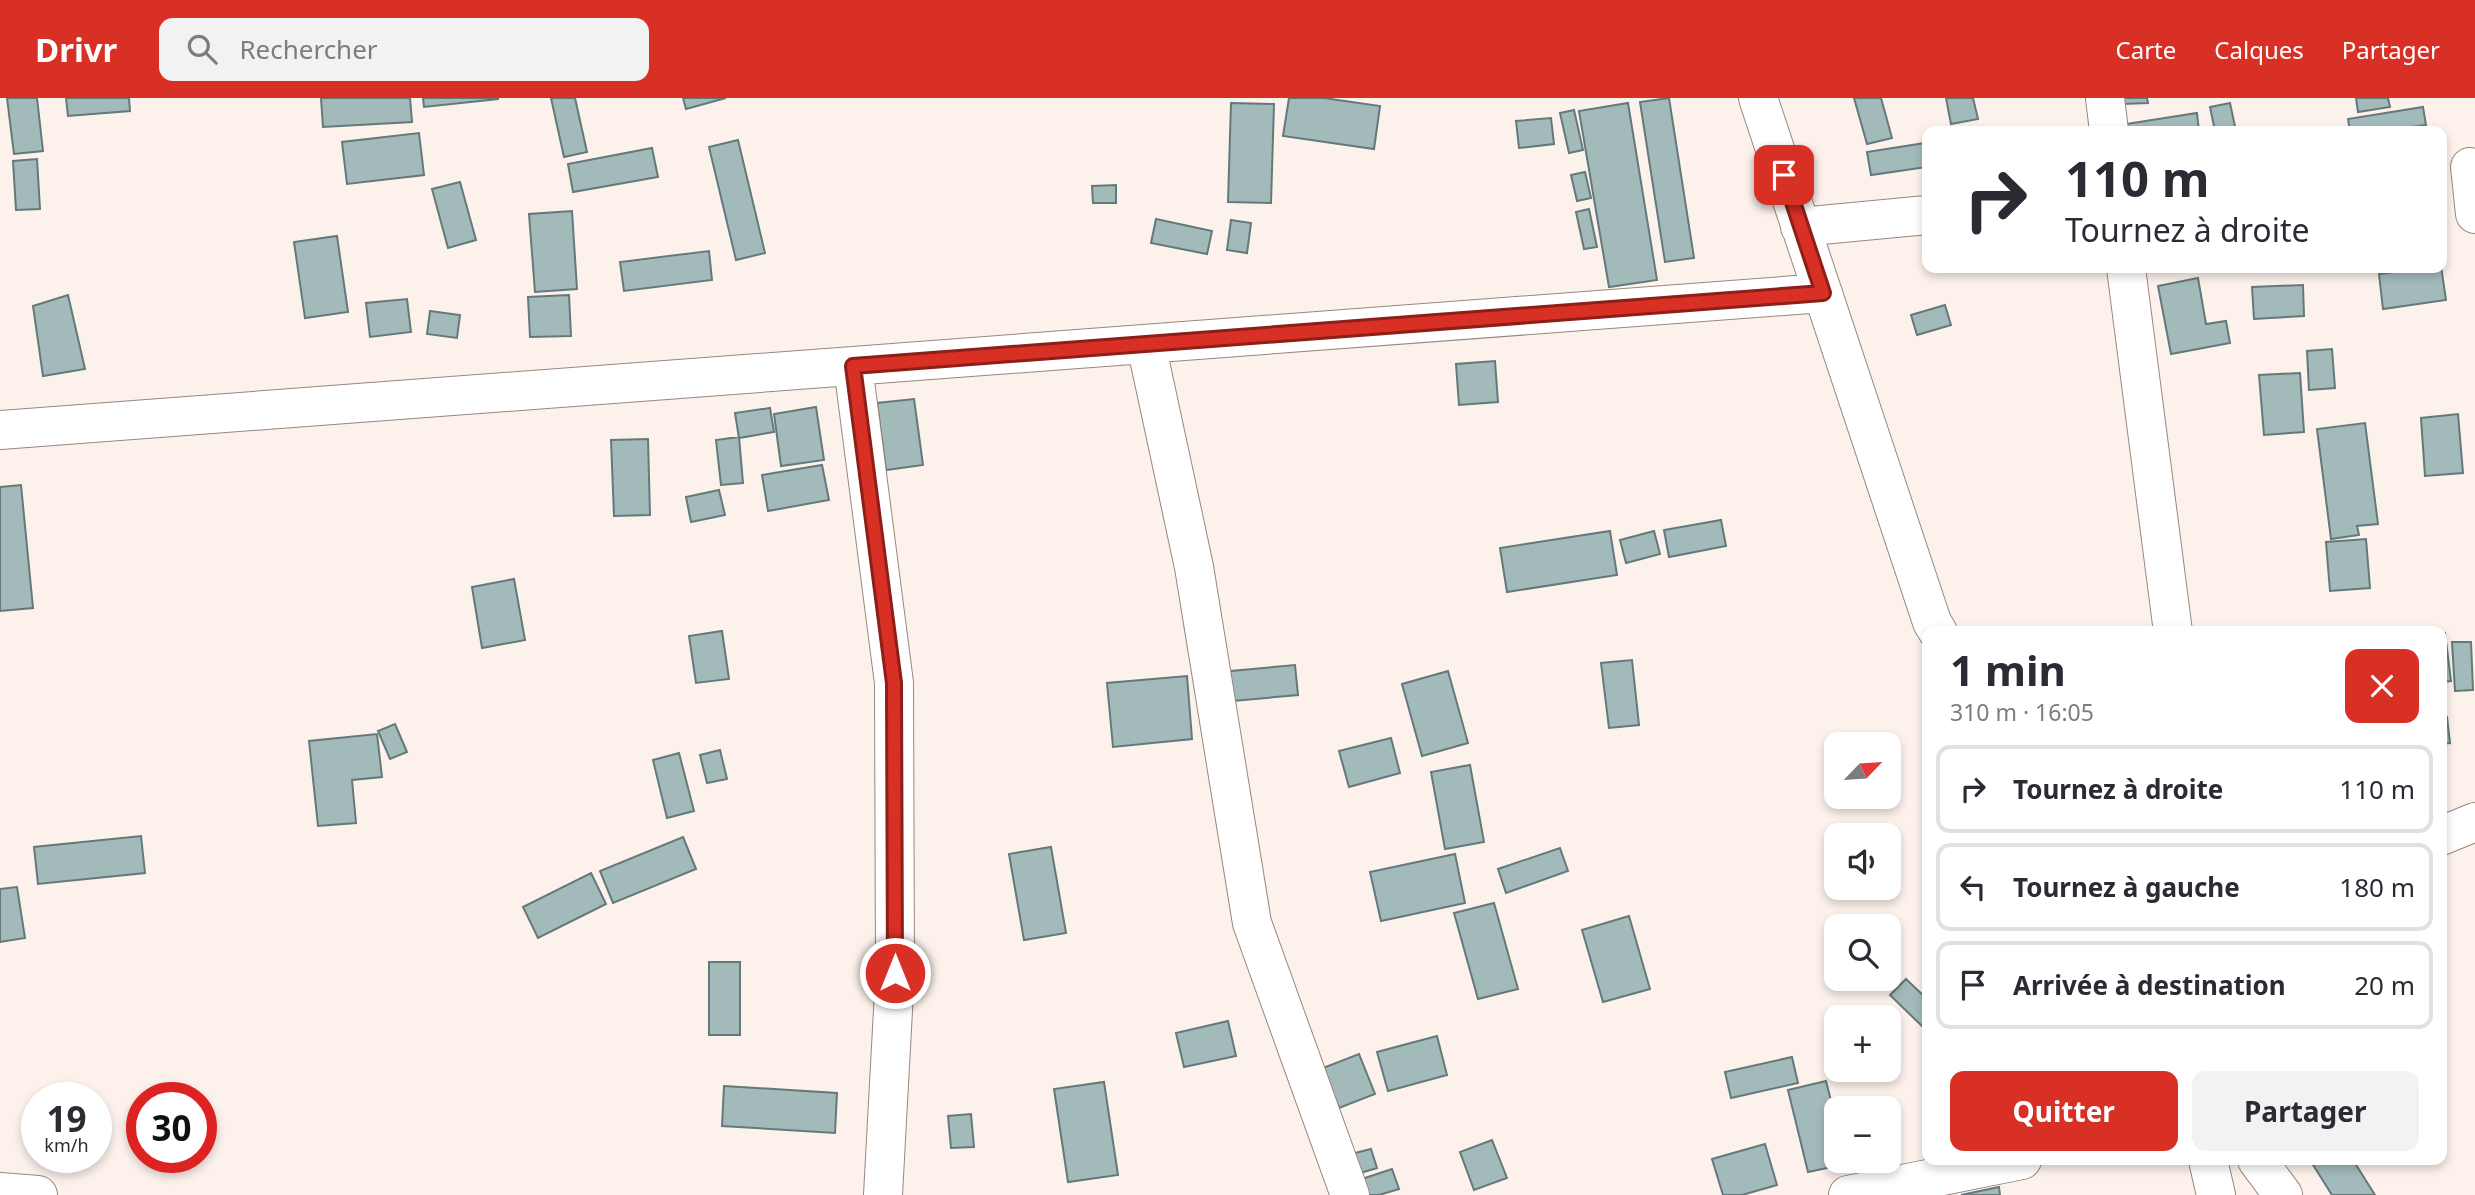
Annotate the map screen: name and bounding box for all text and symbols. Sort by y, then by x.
search box [159,18,649,81]
text: Drivr [35,27,117,72]
icon: search [183,30,221,68]
text: Rechercher [239,31,378,67]
text: Carte [2116,33,2176,66]
text: Calques [2214,33,2304,66]
text: Partager [2342,33,2440,66]
pin [1754,145,1814,205]
text: 110 m [2065,145,2210,211]
icon: right [1950,154,2041,245]
icon: arrive [1765,156,1803,194]
text: Tournez à droite [2065,208,2310,251]
text: 1 min [1950,641,2066,698]
button: close [2345,649,2419,723]
text: 310 m · 16:05 [1950,696,2094,728]
north arrow [1824,732,1900,808]
map controls [1824,732,1901,1173]
icon: right [1954,770,1992,808]
text: Tournez à droite [2013,771,2223,807]
text: 110 m [2339,771,2415,807]
button: sound [1824,823,1901,900]
icon: left [1954,868,1992,906]
text: Tournez à gauche [2013,869,2240,905]
text: 180 m [2339,869,2415,905]
button: search [1824,914,1901,991]
position arrow [858,936,932,1010]
icon: arrive [1954,966,1992,1004]
text: Arrivée à destination [2013,967,2286,1003]
text: 20 m [2354,967,2415,1003]
button: + [1824,1005,1901,1082]
button: Quitter [1950,1071,2178,1151]
button: Partager [2192,1071,2419,1151]
speed limit sign: 30 [126,1082,217,1173]
text: 19 [46,1095,87,1142]
button: − [1824,1096,1901,1173]
text: km/h [44,1133,89,1157]

